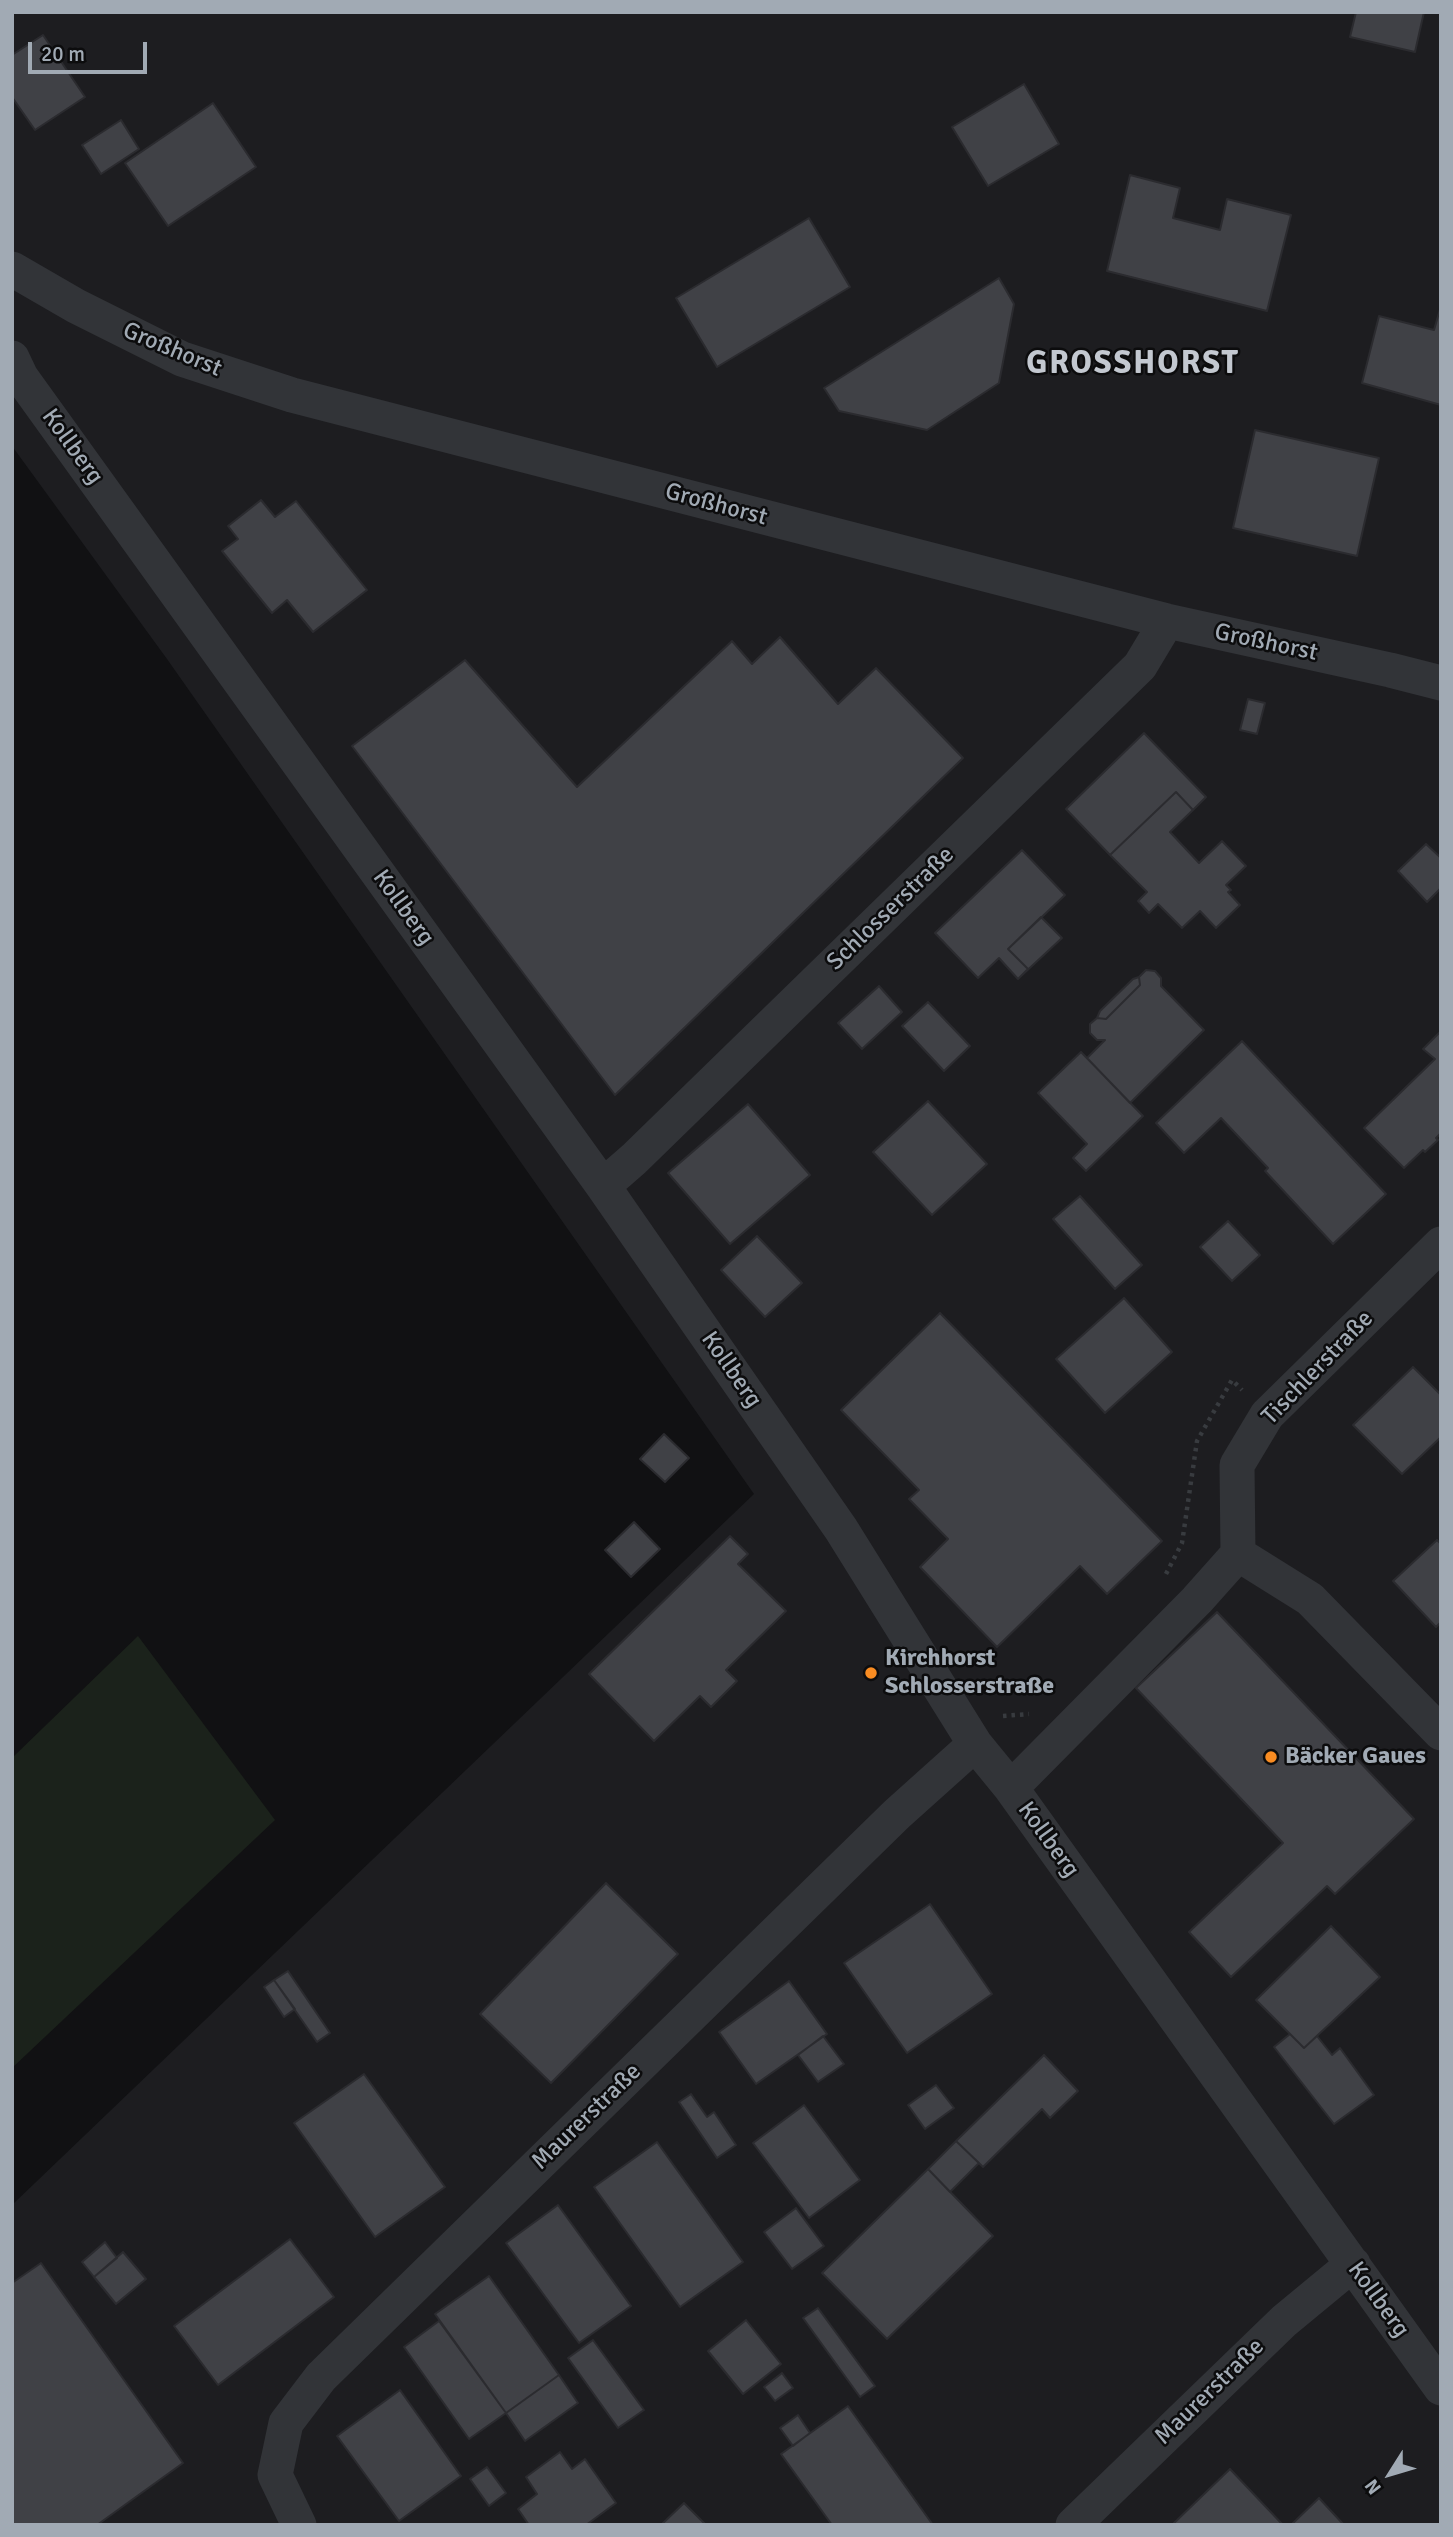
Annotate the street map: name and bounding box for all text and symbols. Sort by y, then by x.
scale bar [32,28,150,72]
text: 20 m [41,41,85,67]
street label: Großhorst [118,316,226,384]
district label: GROSSHORST [1027,346,1239,384]
street label: Kollberg [35,404,109,490]
street label: Großhorst [662,478,770,532]
street label: Großhorst [1212,618,1320,668]
street label: Schlosserstraße [821,841,961,977]
street label: Kollberg [366,865,440,951]
street label: Tischlerstraße [1256,1305,1380,1431]
street label: Kollberg [694,1326,768,1414]
place label: Kirchhorst Schlosserstraße [885,1645,1054,1701]
marker: Kirchhorst Schlosserstraße [863,1665,879,1681]
place label: Bäcker Gaues [1285,1743,1426,1771]
marker: Bäcker Gaues [1263,1749,1279,1765]
street label: Kollberg [1011,1797,1085,1883]
street label: Maurerstraße [526,2058,648,2176]
street label: Kollberg [1341,2257,1415,2343]
street label: Maurerstraße [1149,2333,1271,2451]
north arrow [1355,2439,1425,2509]
text: N [1360,2474,1387,2499]

